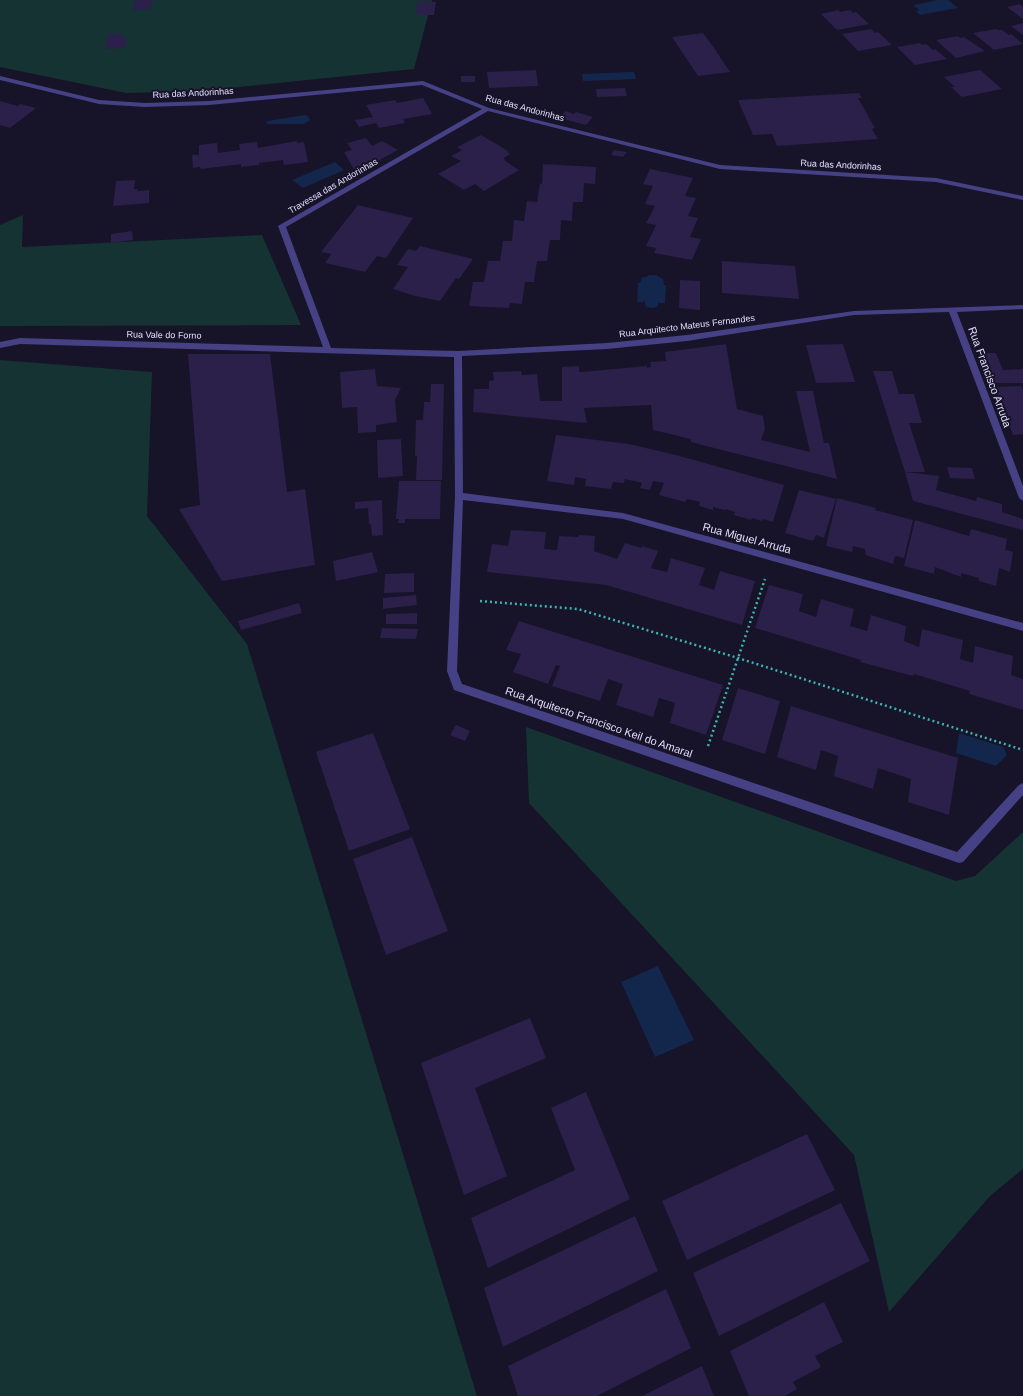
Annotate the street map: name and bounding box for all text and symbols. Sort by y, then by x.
street label: Rua das Andorinhas [152,86,234,100]
street label: Rua das Andorinhas [485,93,566,123]
street label: Travessa das Andorinhas [287,156,380,216]
street label: Rua das Andorinhas [800,158,882,172]
street label: Rua Arquitecto Mateus Fernandes [619,313,756,339]
street label: Rua Francisco Arruda [966,325,1014,430]
street label: Rua Vale do Forno [126,329,202,341]
street label: Rua Miguel Arruda [701,520,793,556]
street label: Rua Arquitecto Francisco Keil do Amaral [504,684,694,760]

